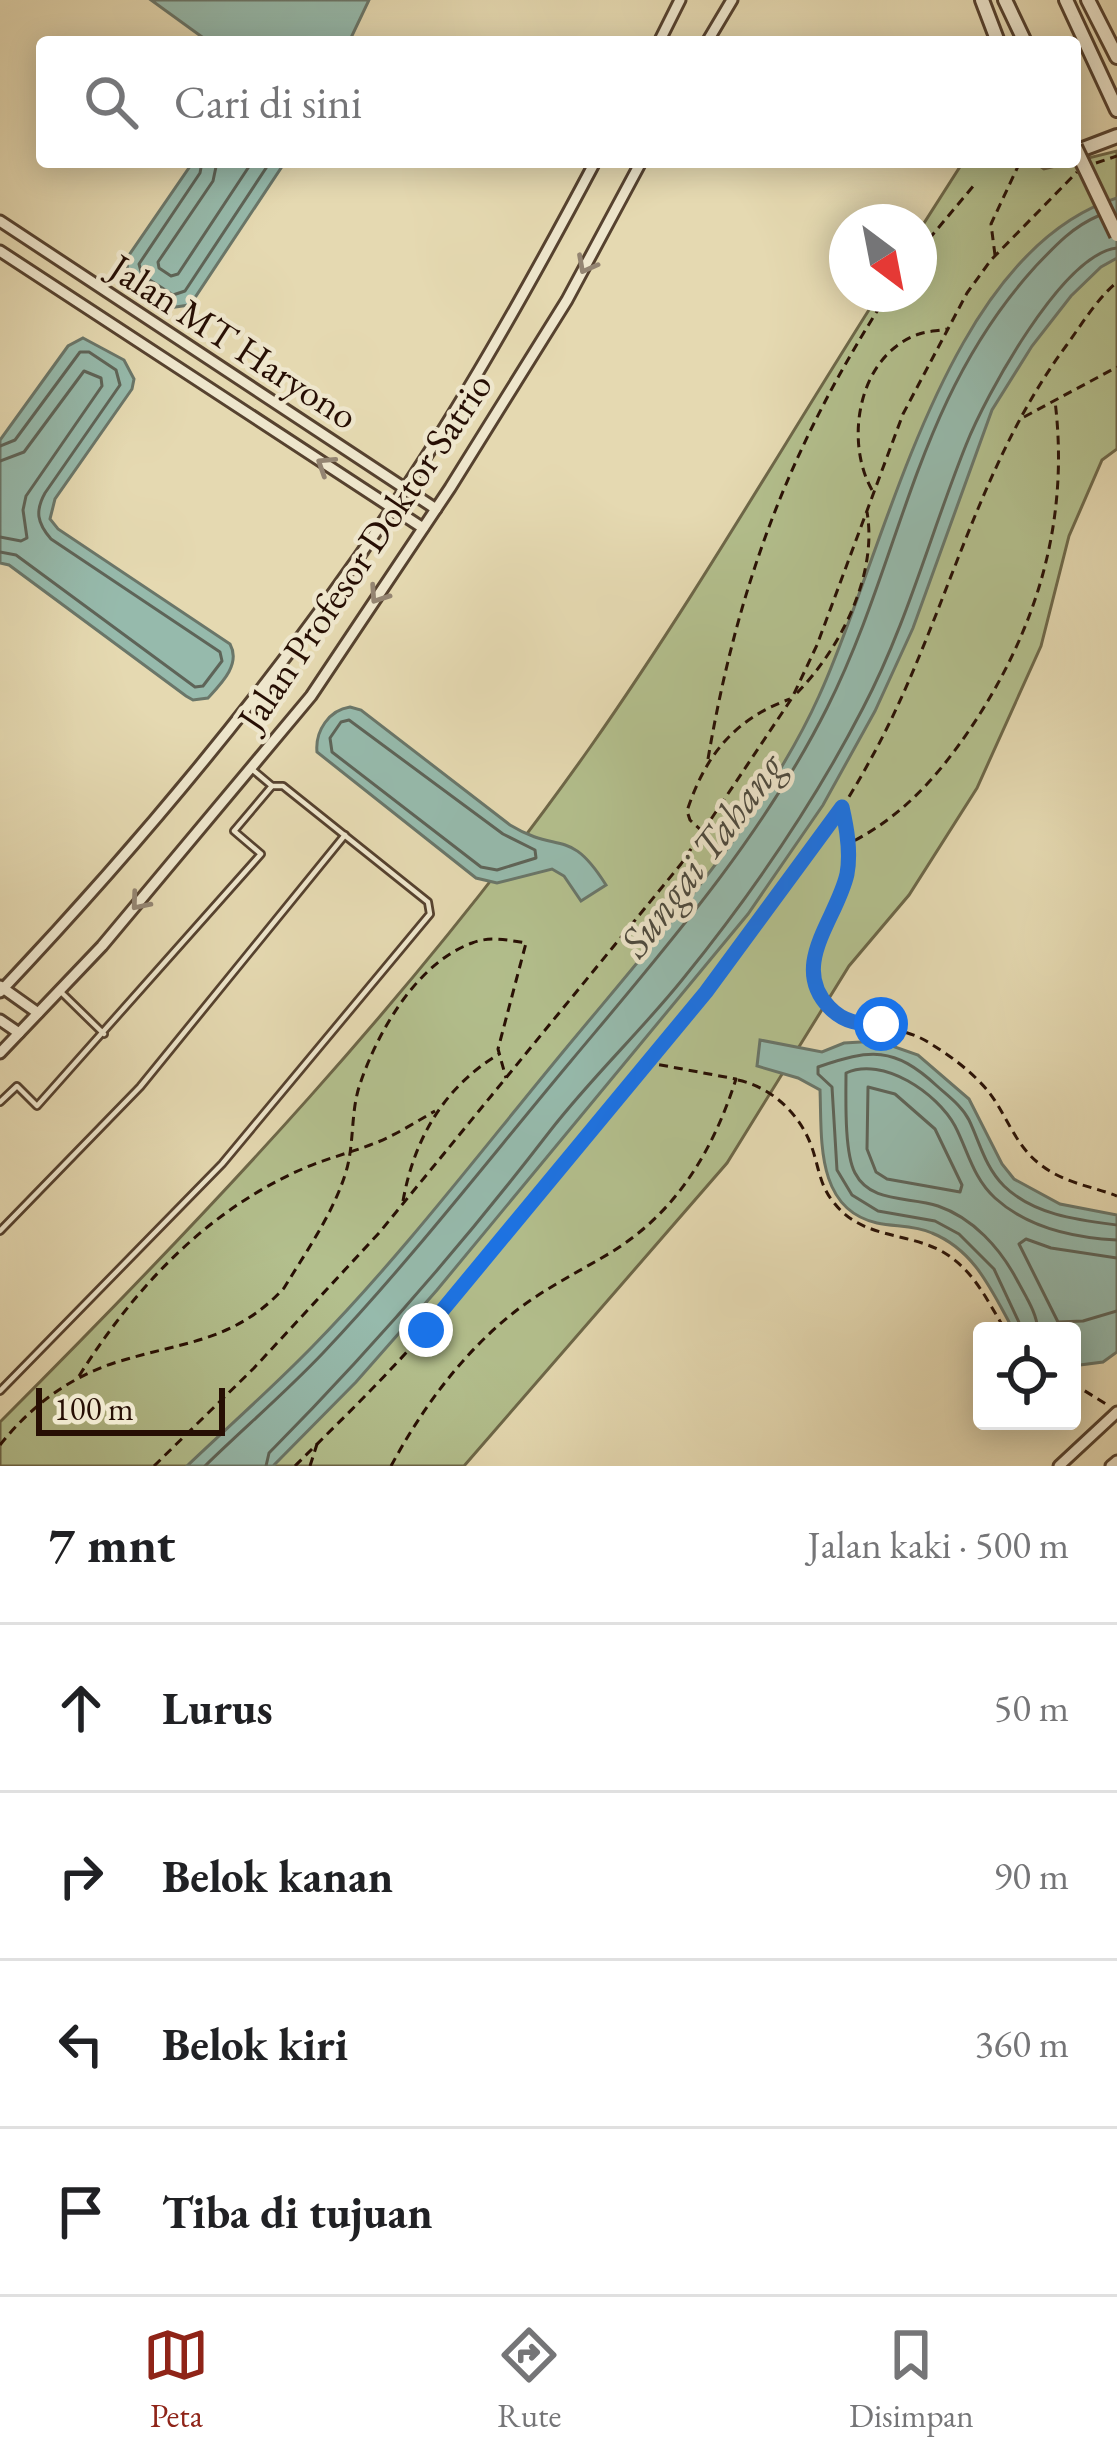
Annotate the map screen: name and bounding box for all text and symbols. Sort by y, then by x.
search box [36,36,1081,168]
icon: search [78,69,144,135]
text: Cari di sini [174,73,362,131]
north arrow [829,204,937,312]
street label: Jalan MT Haryono [97,240,368,441]
one-way arrow [577,252,600,273]
street label: Jalan Profesor Doktor Satrio [224,362,504,743]
one-way arrow [316,457,338,479]
one-way arrow [370,582,392,604]
water label: Sungai Tahang [606,740,797,968]
one-way arrow [131,888,153,910]
route start [854,997,908,1051]
route end [399,1303,453,1357]
map controls [973,1322,1081,1430]
button: locate [973,1322,1081,1430]
scale bar [36,1382,225,1435]
text: 100 m [54,1387,134,1430]
text: 7 mnt [48,1511,175,1577]
text: Jalan kaki · 500 m [807,1519,1069,1570]
icon: ahead [48,1675,114,1741]
text: Lurus [162,1679,273,1737]
text: 50 m [993,1682,1069,1733]
icon: right [48,1843,114,1909]
text: Belok kanan [162,1847,393,1905]
text: 90 m [993,1850,1069,1901]
icon: left [48,2011,114,2077]
text: Belok kiri [162,2015,348,2073]
text: 360 m [975,2018,1069,2069]
icon: arrive [48,2179,114,2245]
text: Tiba di tujuan [162,2183,433,2241]
tab: Peta [143,2322,209,2437]
tab: Rute [496,2322,562,2437]
tab: Disimpan [849,2322,974,2437]

